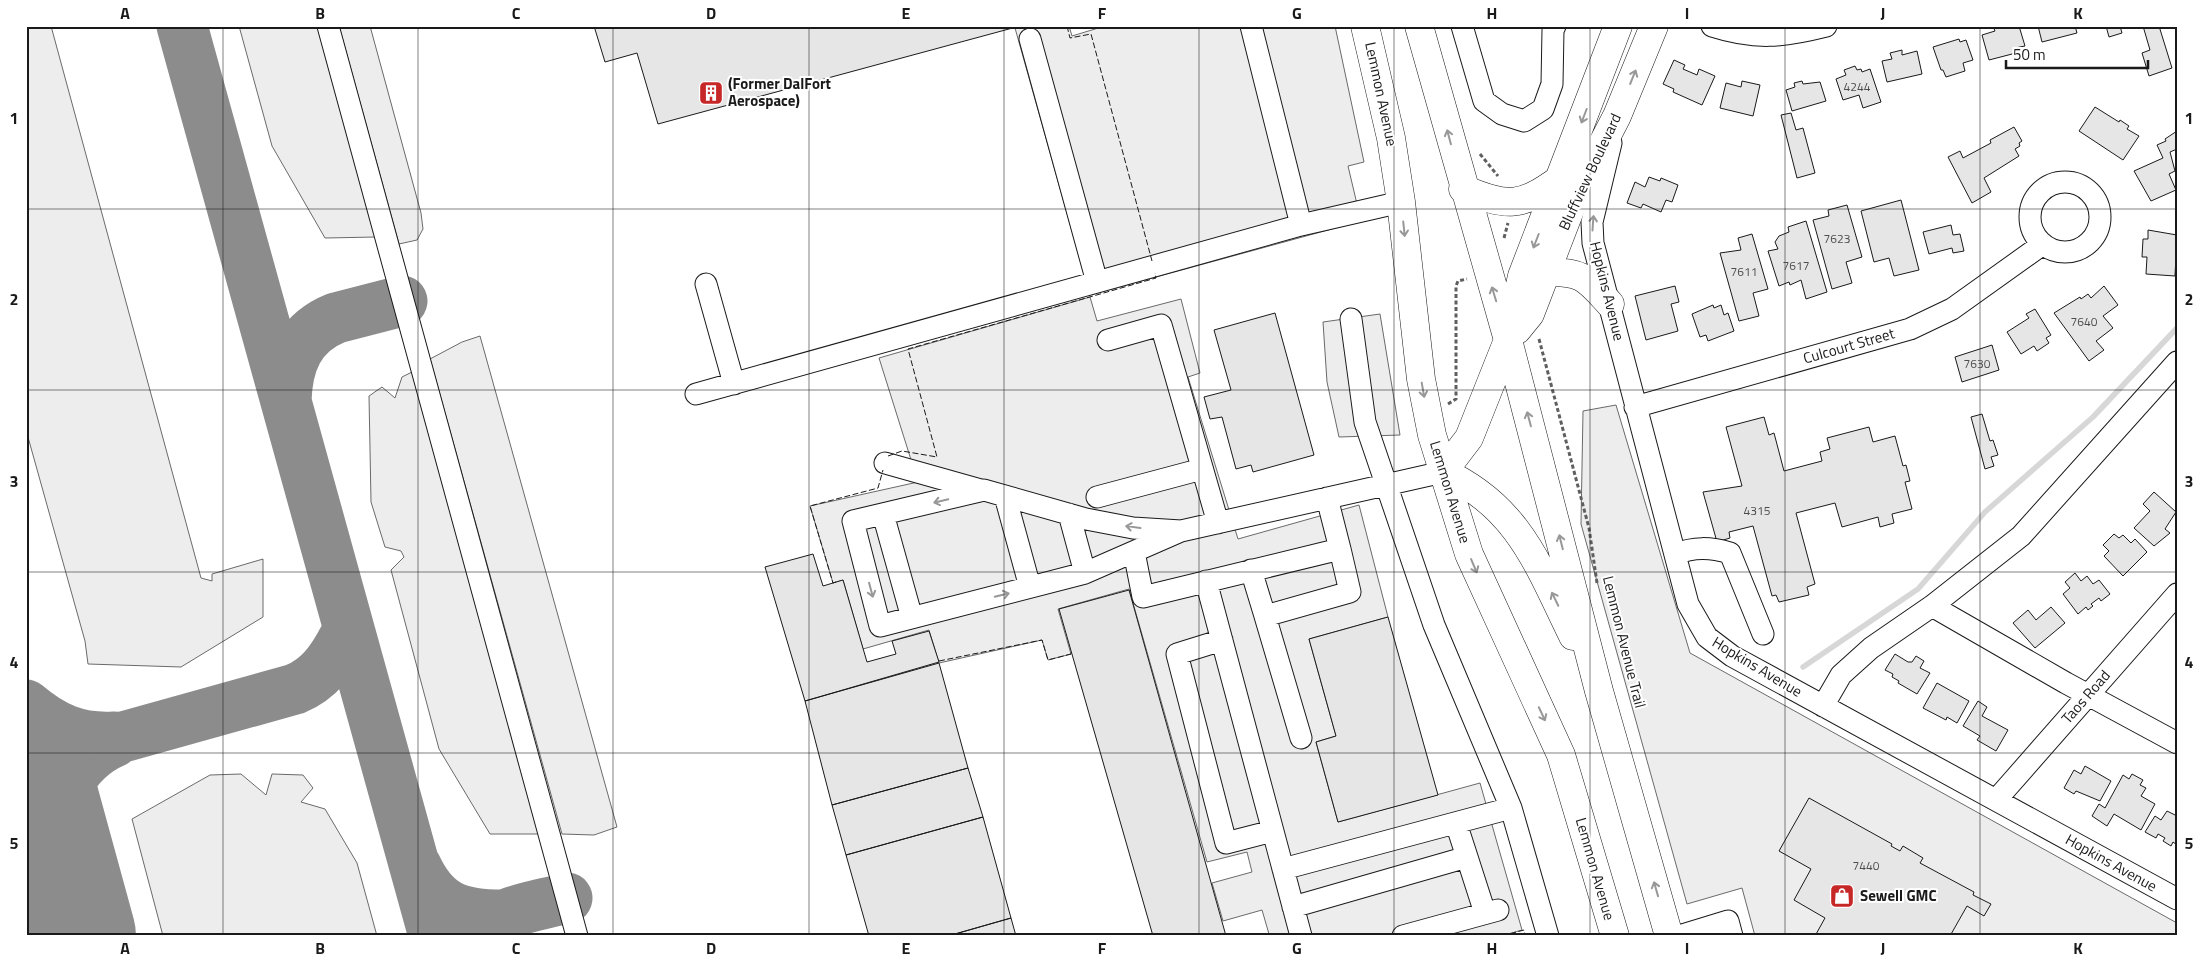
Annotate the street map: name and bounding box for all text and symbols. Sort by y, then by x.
text: A [120,1,130,25]
text: B [315,1,325,25]
text: C [512,1,521,25]
text: D [706,1,716,25]
text: E [902,1,911,25]
text: F [1098,1,1107,25]
text: G [1292,1,1302,25]
text: H [1487,1,1497,25]
text: I [1685,1,1689,25]
text: J [1881,1,1885,25]
text: K [2073,1,2083,25]
scale bar [2006,38,2148,70]
street label: Lemmon Avenue [1359,40,1404,148]
text: 50 m [2013,43,2046,66]
one-way arrow [1630,69,1639,84]
place label: (Former DalFort Aerospace) [728,72,832,112]
house number: 4244 [1844,77,1871,96]
building icon: (Former DalFort Aerospace) [698,80,724,106]
text: 1 [10,106,18,130]
text: 1 [2185,106,2193,130]
one-way arrow [1579,107,1588,123]
street label: Bluffview Boulevard [1552,109,1627,234]
one-way arrow [1444,130,1453,146]
one-way arrow [1588,215,1597,231]
one-way arrow [1399,220,1409,236]
house number: 7623 [1824,229,1850,248]
one-way arrow [1531,233,1540,248]
street label: Hopkins Avenue [1584,239,1631,343]
house number: 7617 [1783,256,1809,275]
house number: 7611 [1731,262,1757,281]
one-way arrow [1488,286,1498,302]
text: 2 [10,287,18,311]
text: 2 [2185,287,2193,311]
house number: 7640 [2071,312,2098,331]
street label: Culcourt Street [1800,321,1898,370]
house number: 7630 [1964,354,1991,373]
one-way arrow [1419,382,1429,398]
one-way arrow [1523,412,1533,428]
street label: Lemmon Avenue [1424,438,1477,546]
text: 3 [10,469,18,493]
text: 3 [2185,469,2193,493]
one-way arrow [933,497,949,506]
house number: 4315 [1744,501,1771,520]
one-way arrow [1125,522,1141,532]
one-way arrow [1555,534,1565,550]
one-way arrow [1470,558,1480,573]
street label: Lemmon Avenue Trail [1597,573,1652,710]
one-way arrow [867,582,876,598]
one-way arrow [994,589,1010,599]
one-way arrow [1550,592,1560,607]
street label: Hopkins Avenue [1708,631,1807,703]
text: 4 [10,650,19,674]
text: 4 [2185,650,2194,674]
street label: Taos Road [2056,665,2116,729]
one-way arrow [1537,706,1547,721]
street label: Lemmon Avenue [1570,815,1621,923]
street label: Hopkins Avenue [2061,828,2161,897]
text: 5 [10,831,19,855]
text: 5 [2185,831,2194,855]
house number: 7440 [1853,856,1880,875]
one-way arrow [1651,881,1660,897]
shop icon: Sewell GMC [1829,883,1855,909]
place label: Sewell GMC [1860,884,1937,907]
text: A [120,936,130,960]
text: B [315,936,325,960]
text: C [512,936,521,960]
text: D [706,936,716,960]
text: E [902,936,911,960]
text: F [1098,936,1107,960]
text: G [1292,936,1302,960]
text: H [1487,936,1497,960]
text: I [1685,936,1689,960]
text: J [1881,936,1885,960]
text: K [2073,936,2083,960]

